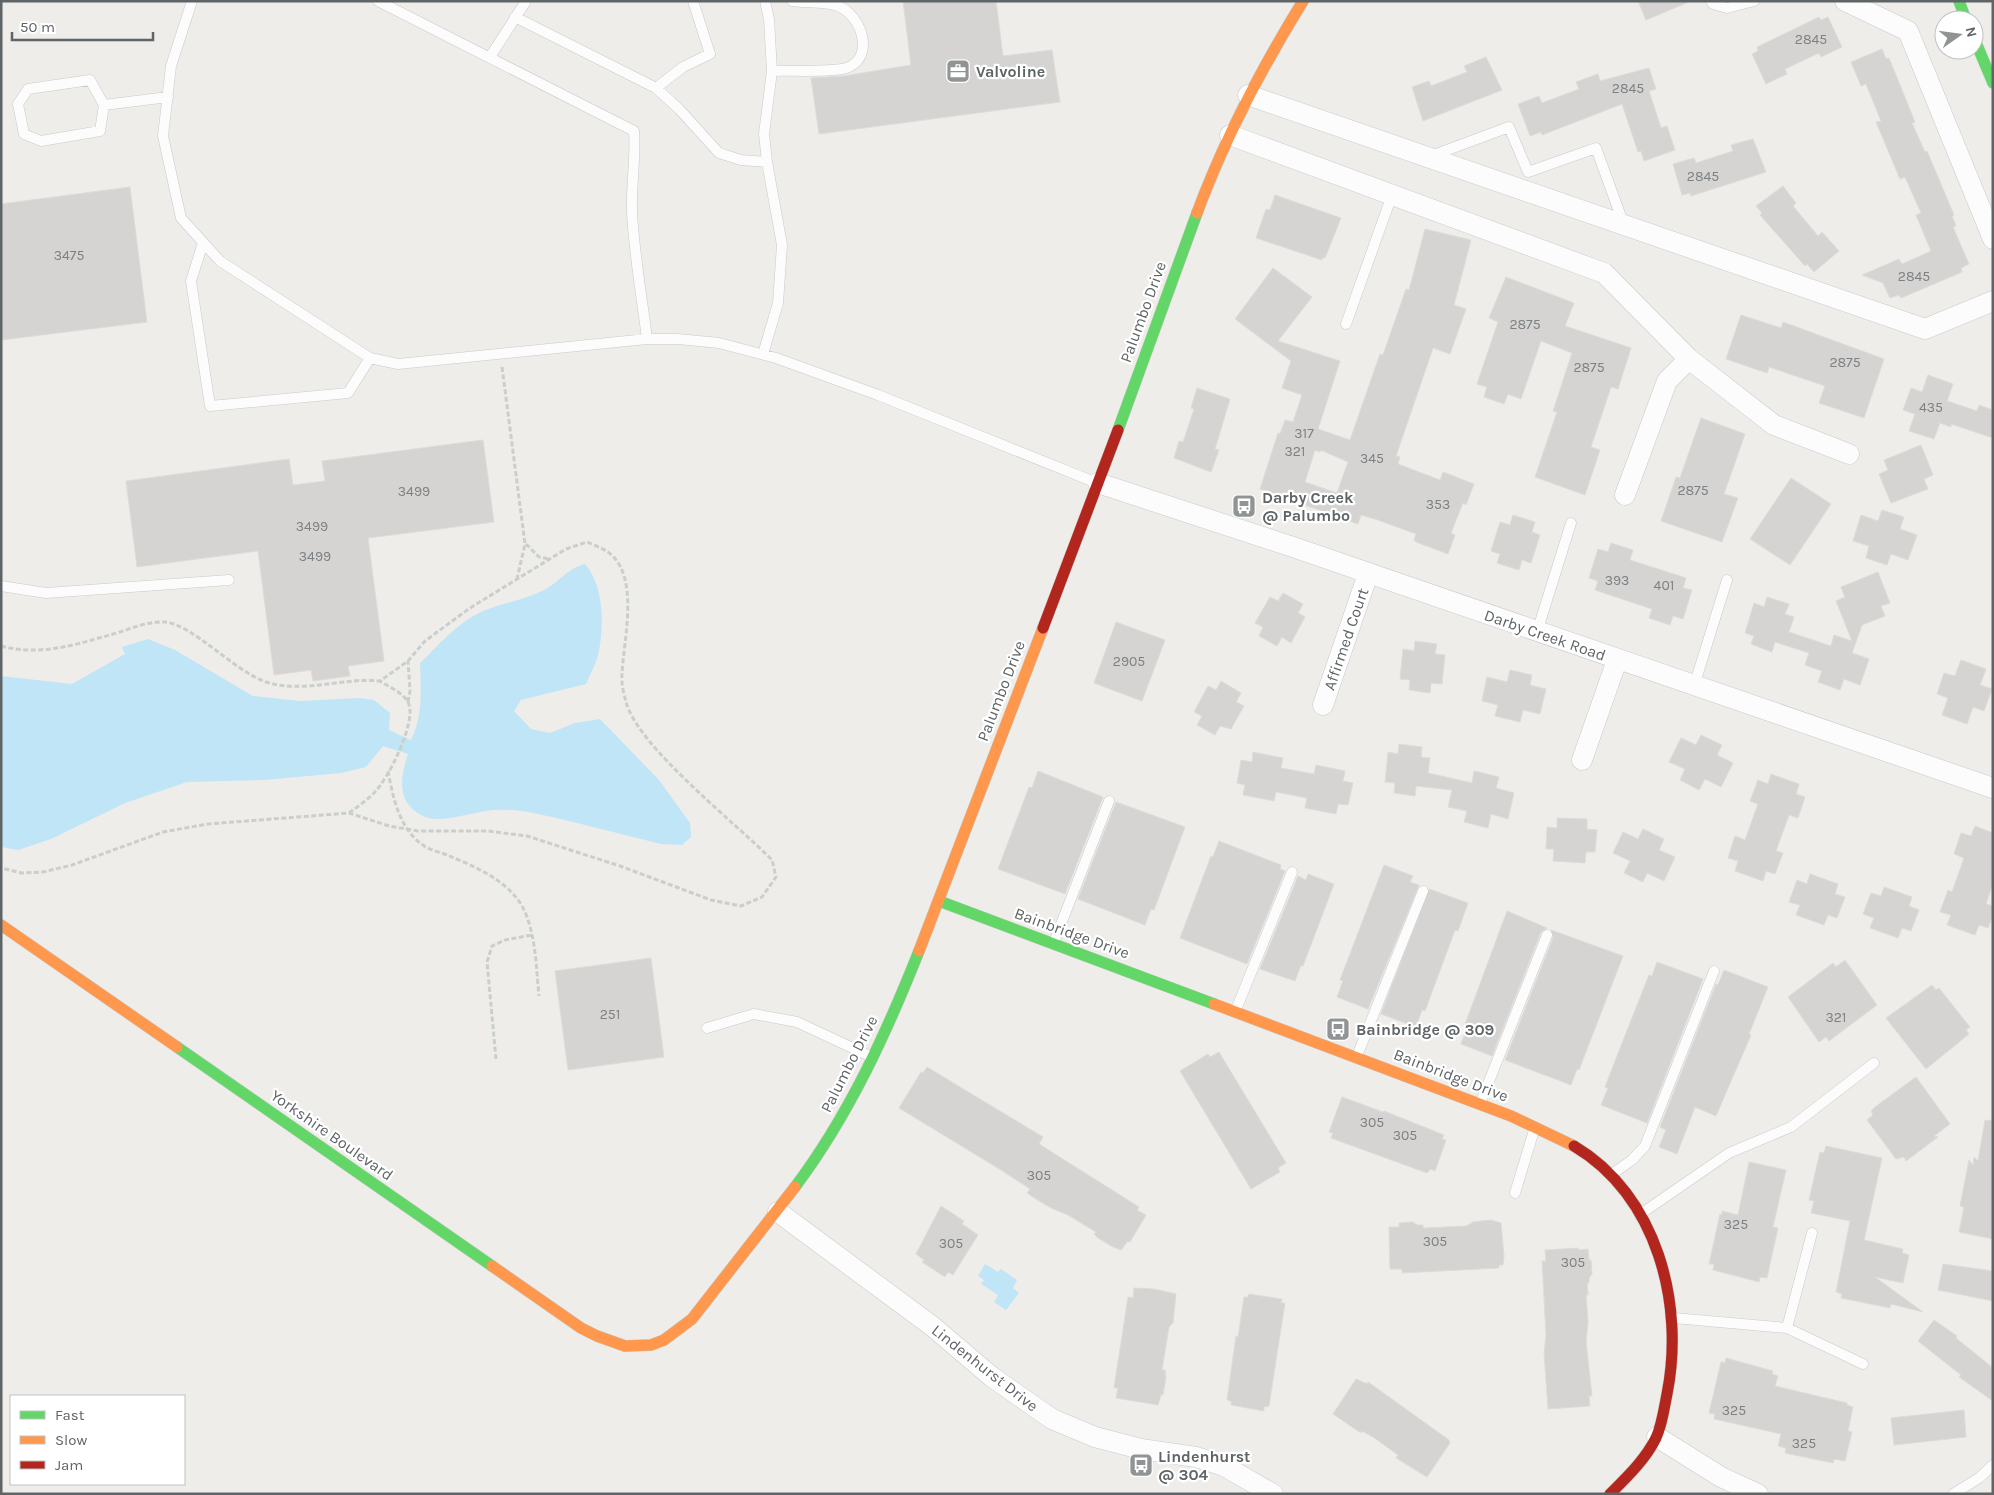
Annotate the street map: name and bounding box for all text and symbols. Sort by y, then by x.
scale bar [12,10,154,42]
north arrow [1934,10,1984,60]
text: 50 m [20,18,55,36]
text: N [1962,25,1981,39]
house number: 2845 [1795,31,1827,48]
office icon: Valvoline [945,58,971,84]
place label: Valvoline [976,62,1045,81]
house number: 2845 [1612,80,1644,97]
house number: 2845 [1687,168,1719,185]
house number: 3475 [54,247,84,264]
street label: Palumbo Drive [1116,259,1170,365]
house number: 2845 [1898,268,1930,285]
house number: 2875 [1509,316,1541,333]
house number: 2875 [1829,354,1861,371]
house number: 2875 [1573,359,1605,376]
house number: 435 [1919,399,1943,416]
house number: 317 [1294,425,1314,442]
house number: 321 [1284,443,1306,460]
house number: 345 [1360,450,1384,467]
house number: 2875 [1677,482,1709,499]
house number: 3499 [398,483,430,500]
place label: Darby Creek @ Palumbo [1262,488,1354,525]
bus stop icon: Darby Creek @ Palumbo [1231,493,1257,519]
house number: 353 [1426,496,1450,513]
house number: 3499 [296,518,328,535]
house number: 3499 [299,548,331,565]
house number: 393 [1605,572,1629,589]
house number: 401 [1654,577,1674,594]
street label: Affirmed Court [1320,585,1372,693]
street label: Darby Creek Road [1482,605,1608,665]
street label: Palumbo Drive [973,638,1029,744]
house number: 2905 [1113,653,1145,670]
street label: Bainbridge Drive [1012,903,1132,963]
house number: 251 [600,1006,620,1023]
house number: 321 [1825,1009,1847,1026]
street label: Palumbo Drive [816,1012,882,1116]
bus stop icon: Bainbridge @ 309 [1325,1016,1351,1042]
place label: Bainbridge @ 309 [1356,1020,1495,1039]
street label: Bainbridge Drive [1391,1044,1511,1106]
street label: Yorkshire Boulevard [267,1086,397,1184]
house number: 305 [1360,1114,1384,1131]
house number: 305 [1393,1127,1417,1144]
house number: 305 [1027,1167,1051,1184]
house number: 325 [1724,1216,1748,1233]
house number: 305 [1423,1233,1447,1250]
house number: 305 [939,1235,963,1252]
house number: 305 [1561,1254,1585,1271]
street label: Lindenhurst Drive [928,1321,1042,1415]
legend [10,1395,185,1485]
house number: 325 [1722,1402,1746,1419]
text: Fast [55,1406,85,1424]
text: Slow [55,1431,87,1449]
house number: 325 [1792,1435,1816,1452]
place label: Lindenhurst @ 304 [1158,1447,1250,1484]
bus stop icon: Lindenhurst @ 304 [1128,1452,1154,1478]
text: Jam [55,1456,83,1474]

